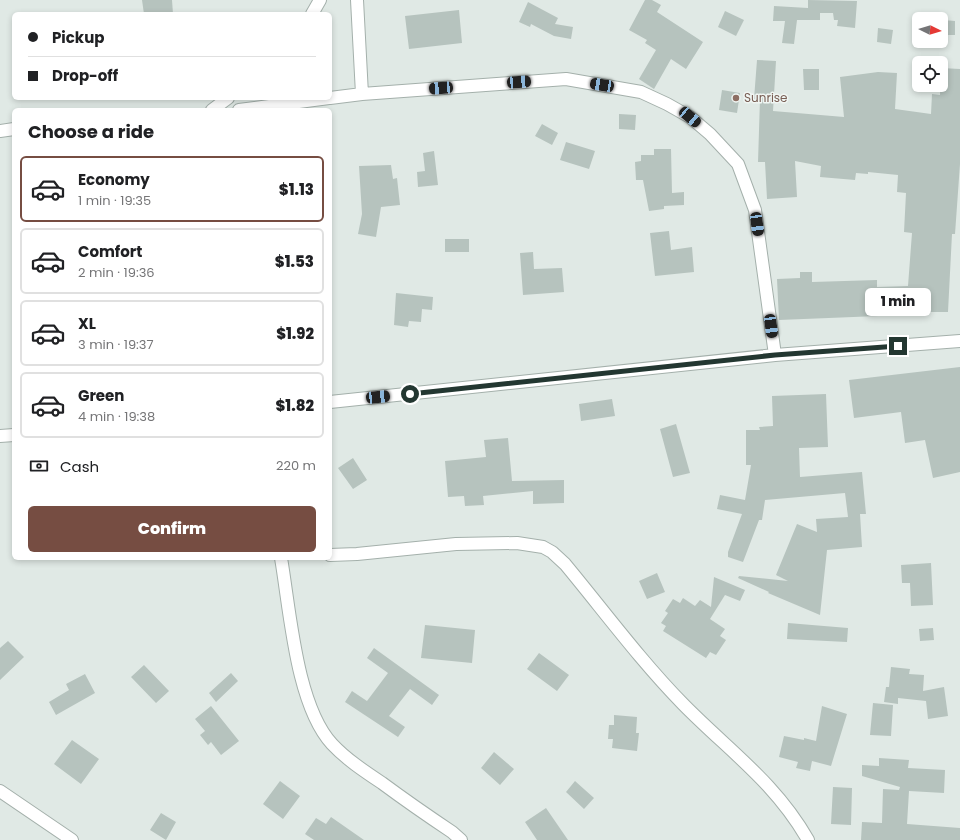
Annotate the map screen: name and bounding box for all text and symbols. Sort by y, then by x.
north arrow [912,12,948,48]
map controls [912,12,948,92]
text: Pickup [52,27,104,48]
button: locate [912,56,948,92]
text: Drop-off [52,65,118,86]
car [507,75,531,89]
car [589,77,615,93]
car [429,81,453,95]
place label: Sunrise [744,89,788,106]
marker: Sunrise [731,93,741,103]
car [677,105,703,129]
text: Choose a ride [28,119,154,144]
text: Economy [78,169,150,190]
icon: car [30,171,66,207]
text: $1.13 [279,179,314,200]
text: 1 min · 19:35 [78,191,151,210]
car [749,211,765,237]
text: Comfort [78,241,142,262]
icon: car [30,243,66,279]
text: $1.53 [275,251,314,272]
text: 2 min · 19:36 [78,263,155,282]
callout: 1 min [865,288,931,316]
text: 1 min [881,292,915,311]
text: XL [78,313,96,334]
car [763,313,779,339]
icon: car [30,315,66,351]
text: $1.92 [276,323,314,344]
text: 3 min · 19:37 [78,335,154,354]
route end [889,337,907,355]
text: Green [78,385,124,406]
route start [401,385,419,403]
icon: car [30,387,66,423]
car [365,390,391,404]
text: $1.82 [275,395,314,416]
text: 4 min · 19:38 [78,407,155,426]
icon: cash [28,455,50,477]
text: Cash [60,456,99,477]
text: 220 m [276,456,316,475]
button: Confirm [28,506,316,552]

